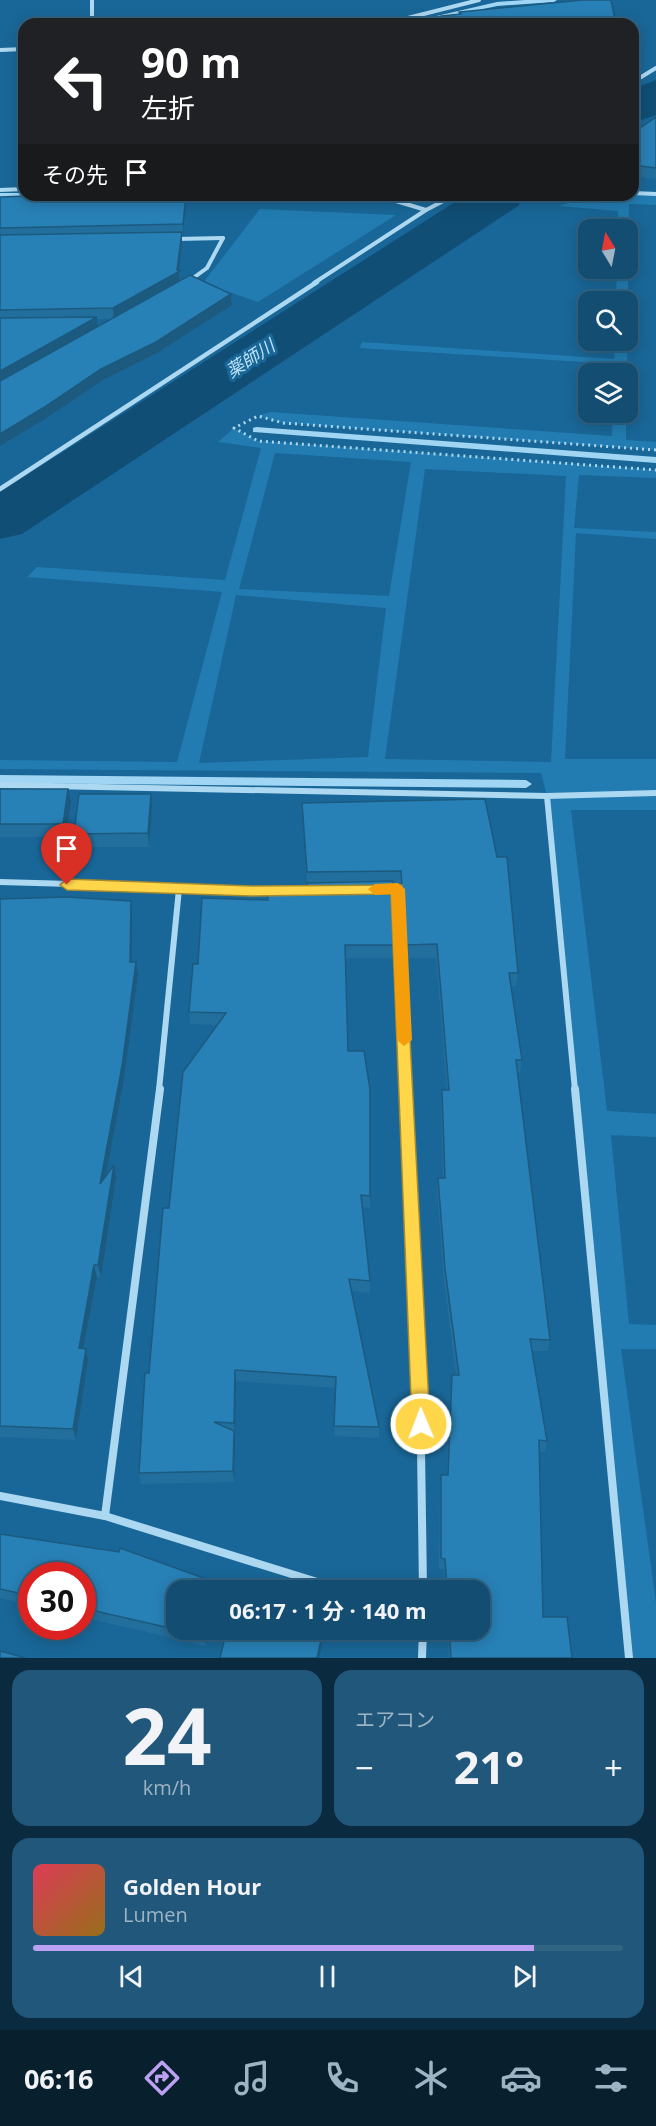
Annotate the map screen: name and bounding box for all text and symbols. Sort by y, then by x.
text: 90 m [141,33,241,90]
icon: left [42,42,120,120]
text: 左折 [141,89,195,126]
icon: arrive [120,156,153,189]
text: その先 [42,159,108,189]
north arrow [578,219,638,279]
map controls [578,219,638,423]
button: search [578,291,638,351]
water label: 薬師川 [221,332,281,383]
button: layers [578,363,638,423]
pin [41,823,92,885]
icon: arrive [50,832,83,865]
position arrow [389,1392,453,1456]
speed limit sign: 30 [18,1562,96,1640]
text: 06:17 · 1 分 · 140 m [229,1595,427,1625]
text: 24 [122,1682,212,1788]
text: エアコン [355,1706,435,1733]
text: 21° [454,1736,524,1797]
text: − [355,1745,374,1790]
text: + [604,1745,623,1790]
text: km/h [143,1774,191,1801]
text: Golden Hour [123,1871,261,1901]
text: Lumen [123,1901,188,1928]
icon: previous [115,1960,148,1993]
icon: pause [311,1960,344,1993]
icon: next [508,1960,541,1993]
icon: directions [141,2057,183,2099]
icon: music [231,2057,273,2099]
icon: phone [321,2057,363,2099]
icon: climate [410,2057,452,2099]
icon: car [500,2057,542,2099]
icon: filters [590,2057,632,2099]
text: 06:16 [24,2060,93,2097]

